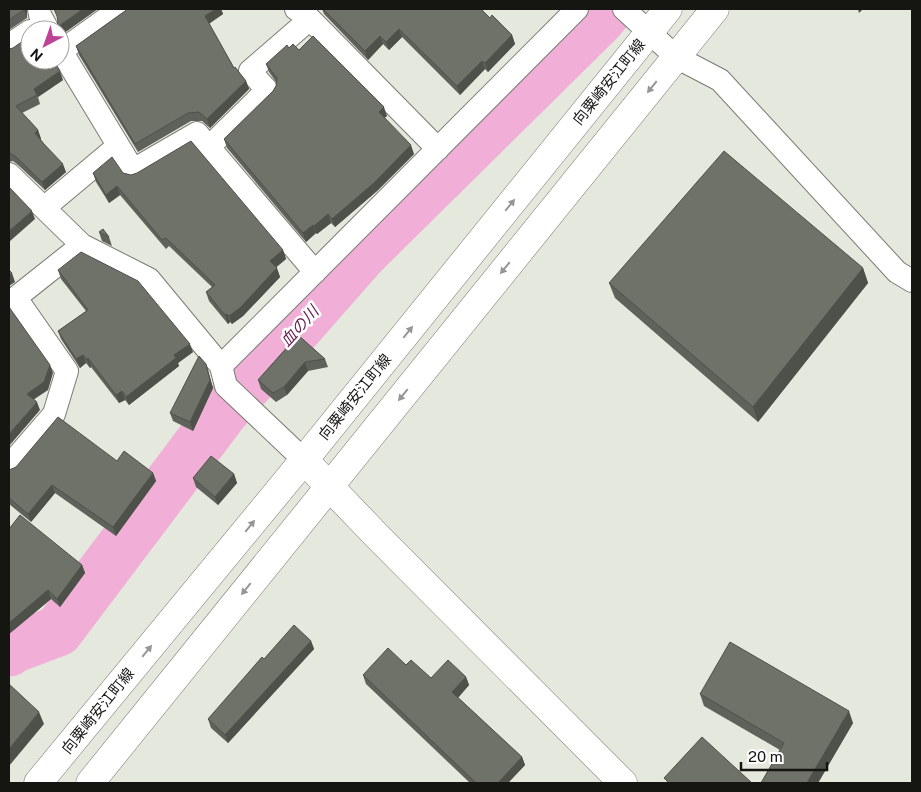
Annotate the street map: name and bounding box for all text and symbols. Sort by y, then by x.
north arrow [20,20,70,70]
street label: 向粟崎安江町線 [569,36,648,128]
text: N [27,45,46,64]
one-way arrow [646,81,657,94]
one-way arrow [504,199,515,212]
one-way arrow [500,261,511,274]
water label: 血の川 [276,301,324,351]
one-way arrow [402,325,413,338]
street label: 向粟崎安江町線 [315,351,394,443]
one-way arrow [398,388,409,401]
one-way arrow [244,520,256,532]
one-way arrow [241,582,252,595]
one-way arrow [141,645,152,658]
street label: 向粟崎安江町線 [58,665,137,757]
scale bar [741,740,827,772]
text: 20 m [748,748,783,765]

